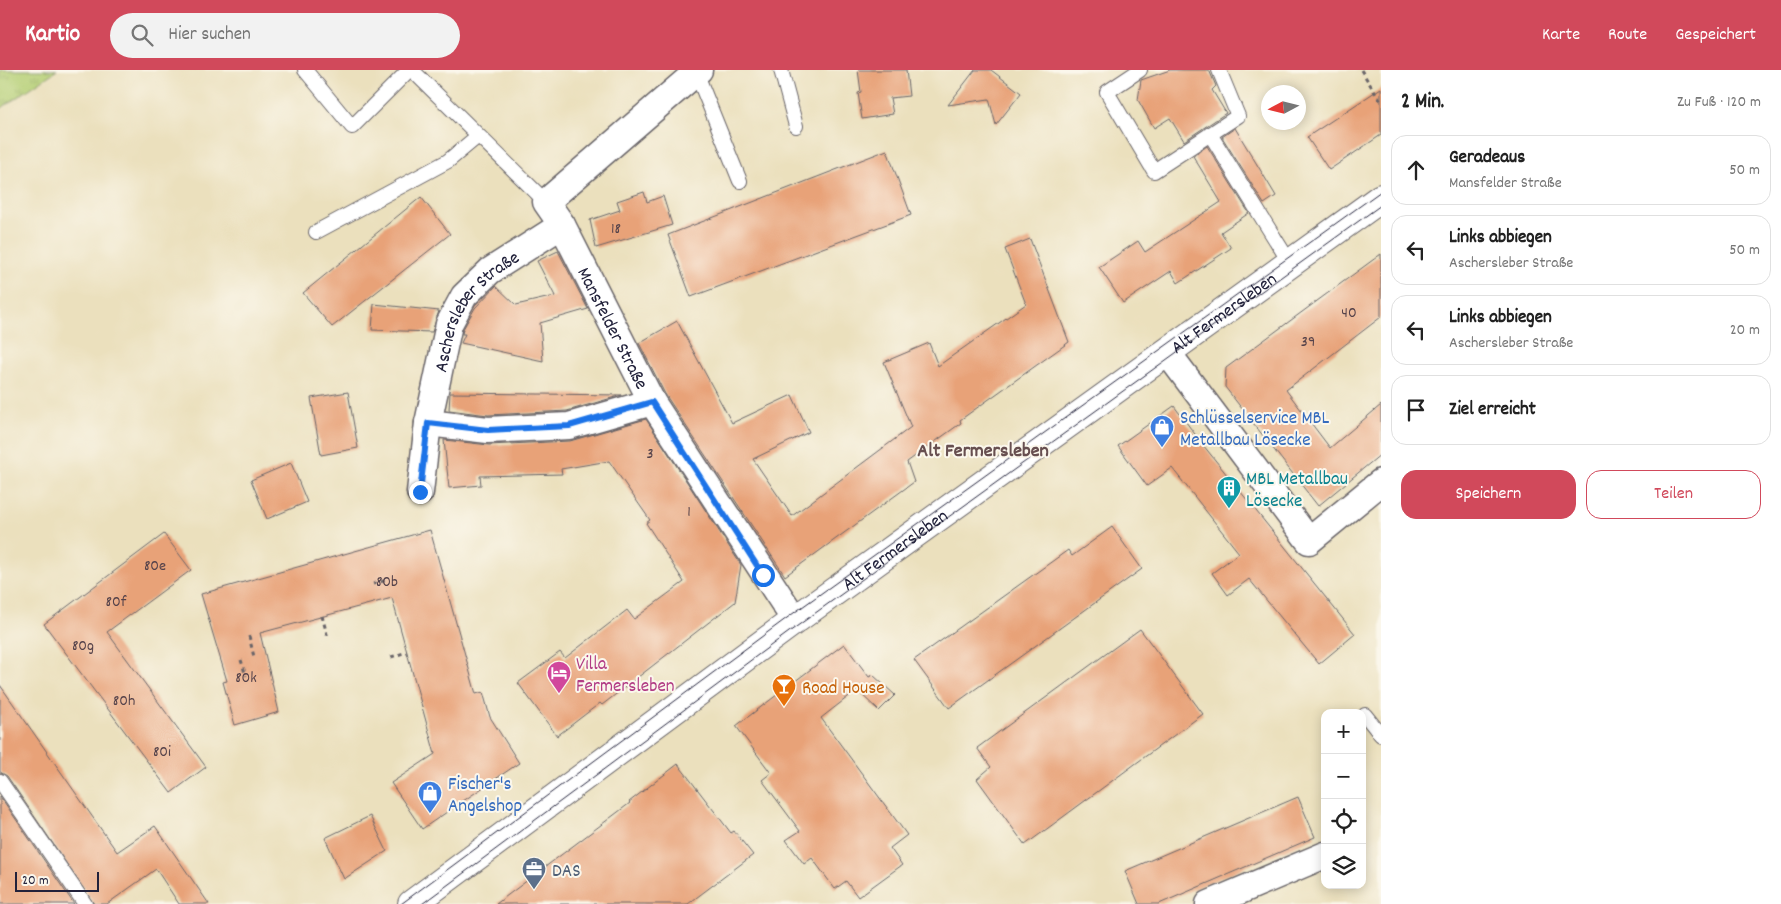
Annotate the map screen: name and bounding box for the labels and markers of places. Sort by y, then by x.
place label: Schlüsselservice MBL Metallbau Lösecke [1180,406,1330,455]
shop icon: Schlüsselservice MBL Metallbau Lösecke [1149,414,1175,448]
place label: MBL Metallbau Lösecke [1246,467,1348,516]
building icon: MBL Metallbau Lösecke [1216,475,1242,509]
place label: Villa Fermersleben [576,652,675,701]
hotel icon: Villa Fermersleben [546,660,572,694]
bar icon: Road House [771,673,797,707]
place label: Road House [802,676,885,703]
place label: Fischer's Angelshop [448,772,522,821]
shop icon: Fischer's Angelshop [417,780,443,814]
office icon: DAS [521,856,547,890]
place label: DAS [552,859,581,886]

